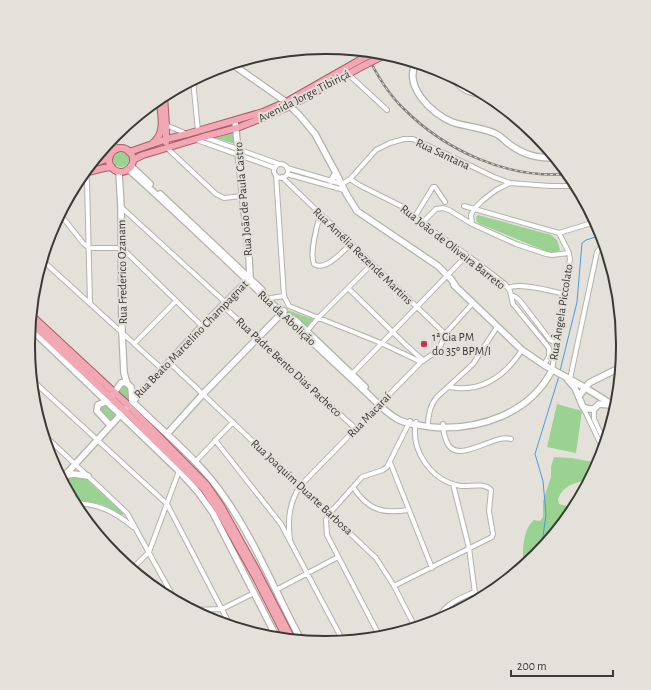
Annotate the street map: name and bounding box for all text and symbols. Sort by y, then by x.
street label: Avenida Jorge Tibiriçá [256,67,352,124]
street label: Rua Santana [414,136,472,172]
street label: Rua João de Paula Castro [232,141,254,257]
street label: Rua João de Oliveira Barreto [398,202,508,292]
street label: Rua Amélia Rezende Martins [311,205,415,307]
street label: Rua Frederico Ozanam [115,220,129,324]
street label: Rua Ângela Piccolato [546,263,575,361]
street label: Rua Beato Marcelino Champagnat [132,278,250,400]
street label: Rua da Abolição [256,288,318,348]
street label: Rua Padre Bento Dias Pacheco [234,315,344,419]
place label: 1ª Cia PM do 35º BPM/I [432,331,491,357]
marker: 1ª Cia PM do 35º BPM/I [419,339,429,349]
street label: Rua Macaraí [345,390,393,440]
street label: Rua Joaquim Duarte Barbosa [249,437,355,537]
scale bar [511,652,613,678]
text: 200 m [517,660,547,672]

